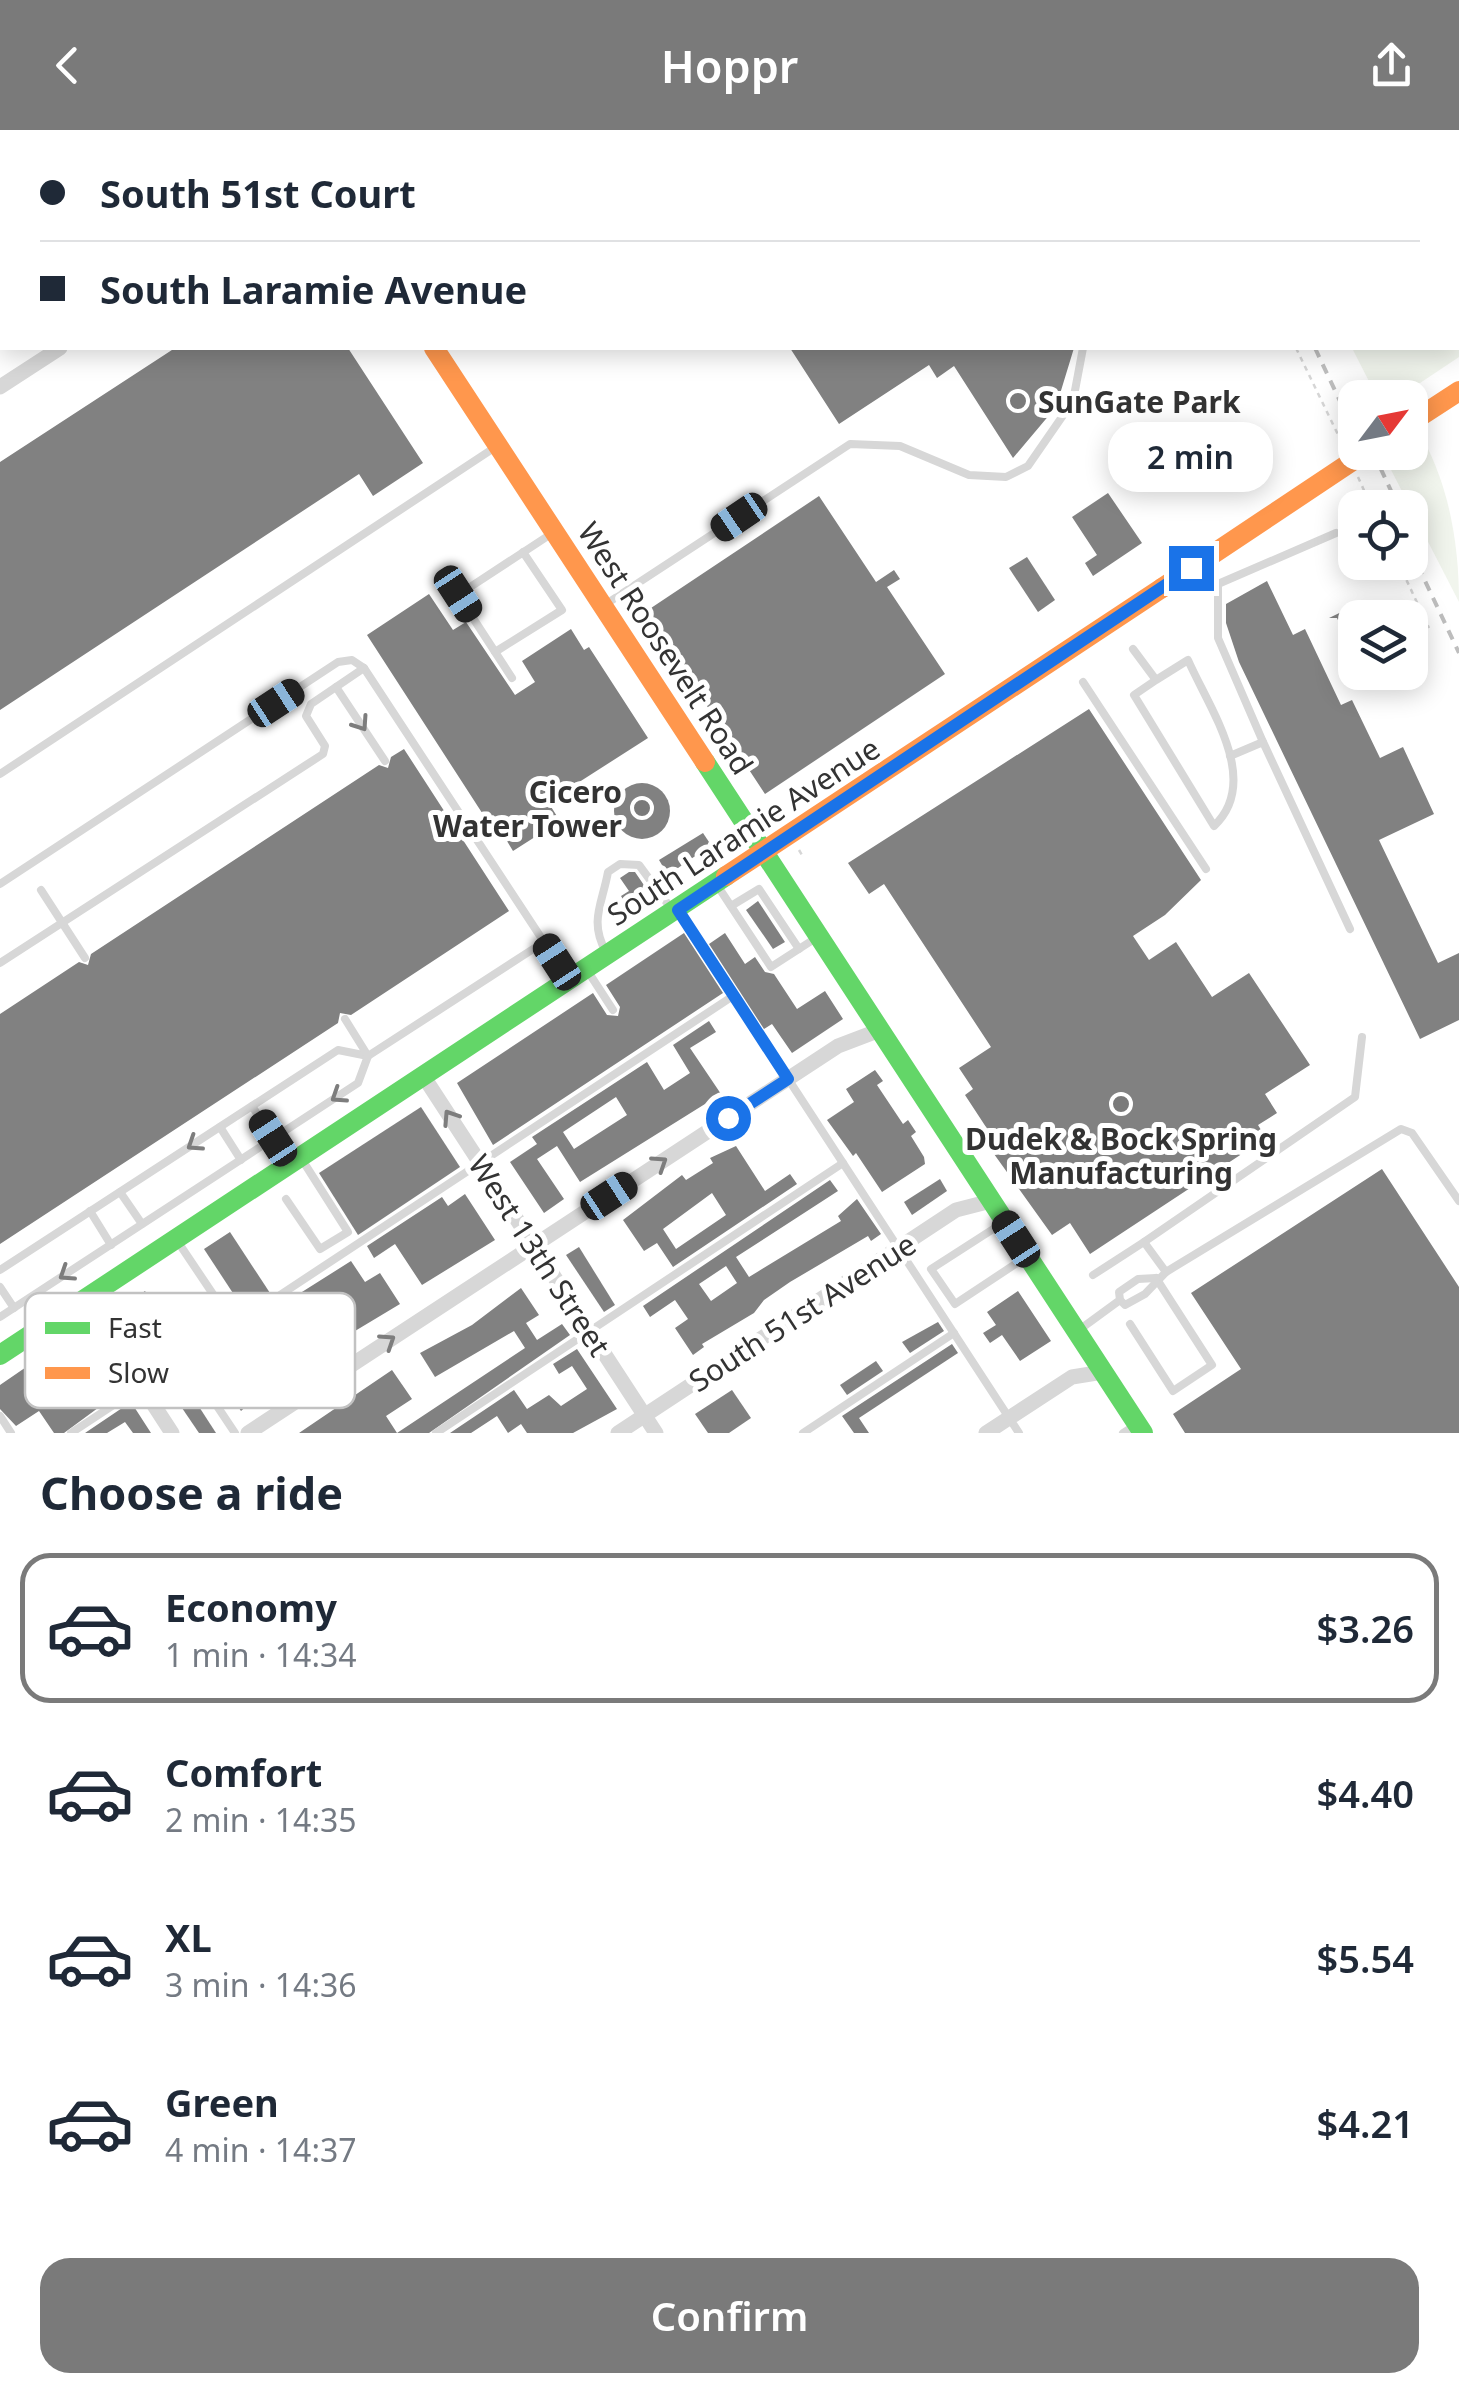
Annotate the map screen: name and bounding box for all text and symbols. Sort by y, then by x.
text: Hoppr [661,35,798,96]
icon: back [40,38,95,93]
icon: share [1364,38,1419,93]
text: South 51st Court [100,167,416,219]
text: South Laramie Avenue [100,263,527,315]
north arrow [1338,380,1428,470]
map controls [1338,380,1428,690]
place label: SunGate Park [1038,381,1241,422]
marker: SunGate Park [1007,390,1029,412]
callout: 2 min [1108,423,1274,493]
text: 2 min [1147,435,1234,478]
car [706,488,772,546]
button: locate [1338,490,1428,580]
street label: West Roosevelt Road [569,514,763,782]
route end [1169,546,1214,591]
car [429,561,487,627]
button: layers [1338,600,1428,690]
car [243,674,309,732]
one-way arrow [348,713,367,731]
street label: South Laramie Avenue [599,727,887,935]
place label: Cicero Water Tower [433,771,623,846]
marker: Cicero Water Tower [631,797,653,819]
car [528,929,586,995]
one-way arrow [330,1084,348,1103]
marker: Dudek & Bock Spring Manufacturing [1110,1093,1132,1115]
route start [706,1096,751,1141]
car [244,1105,302,1171]
one-way arrow [443,1109,462,1127]
place label: Dudek & Bock Spring Manufacturing [965,1118,1277,1193]
one-way arrow [187,1131,205,1150]
street label: West 13th Street [459,1146,621,1364]
one-way arrow [648,1157,667,1175]
car [576,1167,642,1225]
car [987,1206,1045,1272]
street label: South 51st Avenue [681,1223,923,1401]
one-way arrow [58,1262,76,1281]
legend [25,1293,355,1408]
text: Fast [108,1308,162,1346]
one-way arrow [377,1335,395,1354]
text: Slow [108,1353,169,1391]
text: Choose a ride [40,1462,343,1523]
text: Economy [165,1581,337,1633]
icon: car [45,1583,135,1673]
text: $3.26 [1317,1602,1414,1654]
text: 1 min · 14:34 [165,1633,357,1676]
text: Comfort [165,1746,322,1798]
icon: car [45,1748,135,1838]
text: $4.40 [1317,1767,1414,1819]
text: 2 min · 14:35 [165,1798,357,1841]
text: XL [165,1911,212,1963]
icon: car [45,1913,135,2003]
text: $5.54 [1317,1932,1414,1984]
text: 3 min · 14:36 [165,1963,357,2006]
text: Green [165,2076,279,2128]
icon: car [45,2078,135,2168]
text: $4.21 [1317,2097,1414,2149]
text: 4 min · 14:37 [165,2128,357,2171]
button: Confirm [40,2258,1419,2373]

